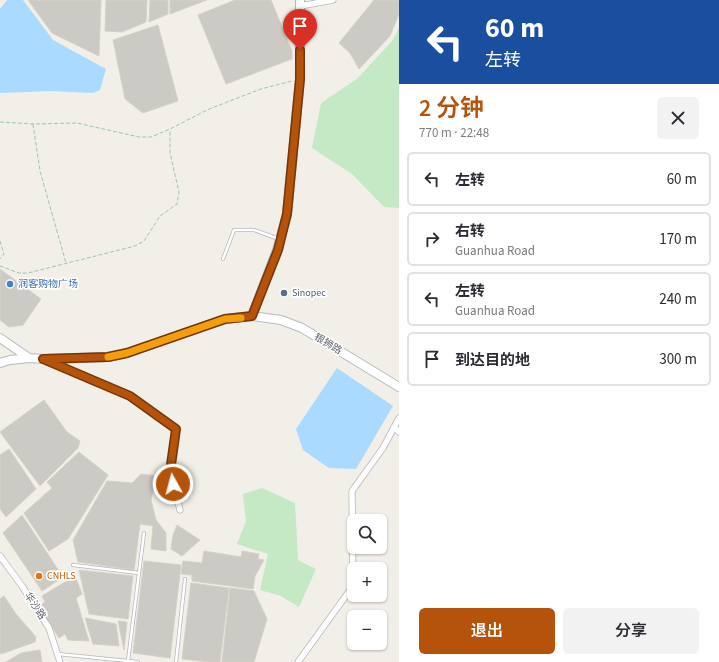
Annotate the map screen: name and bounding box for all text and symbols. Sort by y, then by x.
text: 60 m [485,8,544,48]
pin [283,9,317,50]
icon: arrive [289,15,311,37]
icon: left [419,16,471,68]
text: 左转 [485,48,521,73]
text: 2 分钟 [419,91,484,126]
button: close [657,97,699,139]
text: 770 m · 22:48 [419,124,489,142]
icon: left [421,168,443,190]
text: 60 m [667,169,697,190]
text: 左转 [455,170,485,191]
text: 右转 [455,221,485,242]
icon: right [421,228,443,250]
text: 170 m [659,229,697,250]
text: Guanhua Road [455,242,535,260]
place label: 润客购物广场 [18,277,78,291]
marker: 润客购物广场 [5,279,15,289]
text: 左转 [455,281,485,302]
place label: Sinopec [292,286,326,300]
marker: Sinopec [279,288,289,298]
icon: left [421,288,443,310]
text: 240 m [659,289,697,310]
text: Guanhua Road [455,302,535,320]
street label: 银狮路 [312,330,344,358]
icon: arrive [421,348,443,370]
text: 300 m [659,349,697,370]
text: 到达目的地 [455,350,530,371]
position arrow [152,463,194,505]
map controls [347,514,387,650]
button: search [347,514,387,554]
button: + [347,562,387,602]
place label: CNHLS [47,569,76,583]
marker: CNHLS [34,571,44,581]
street label: 华沙路 [21,590,49,622]
button: 退出 [419,608,555,654]
button: 分享 [563,608,699,654]
button: − [347,610,387,650]

